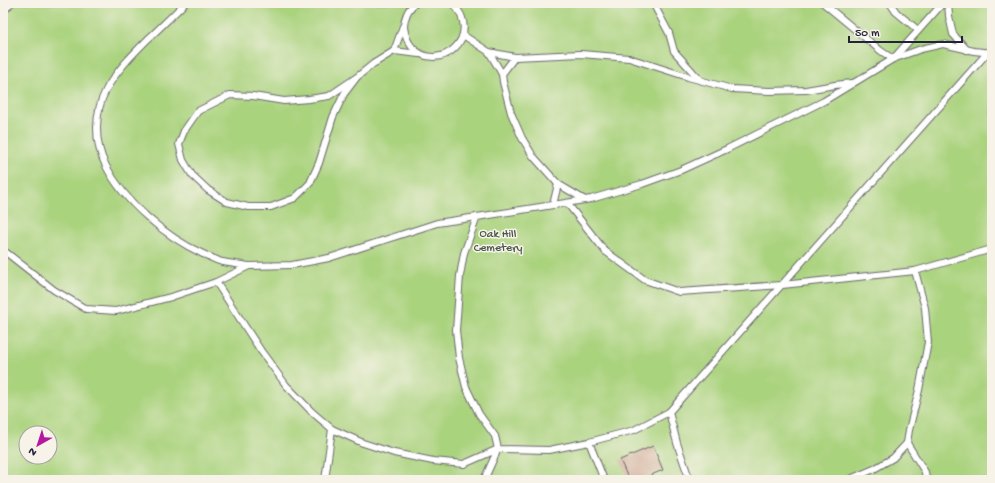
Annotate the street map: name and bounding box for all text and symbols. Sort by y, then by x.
scale bar [849,18,962,44]
text: 50 m [855,27,880,41]
park label: Oak Hill Cemetery [474,228,522,256]
north arrow [18,425,58,465]
text: N [26,444,40,458]

